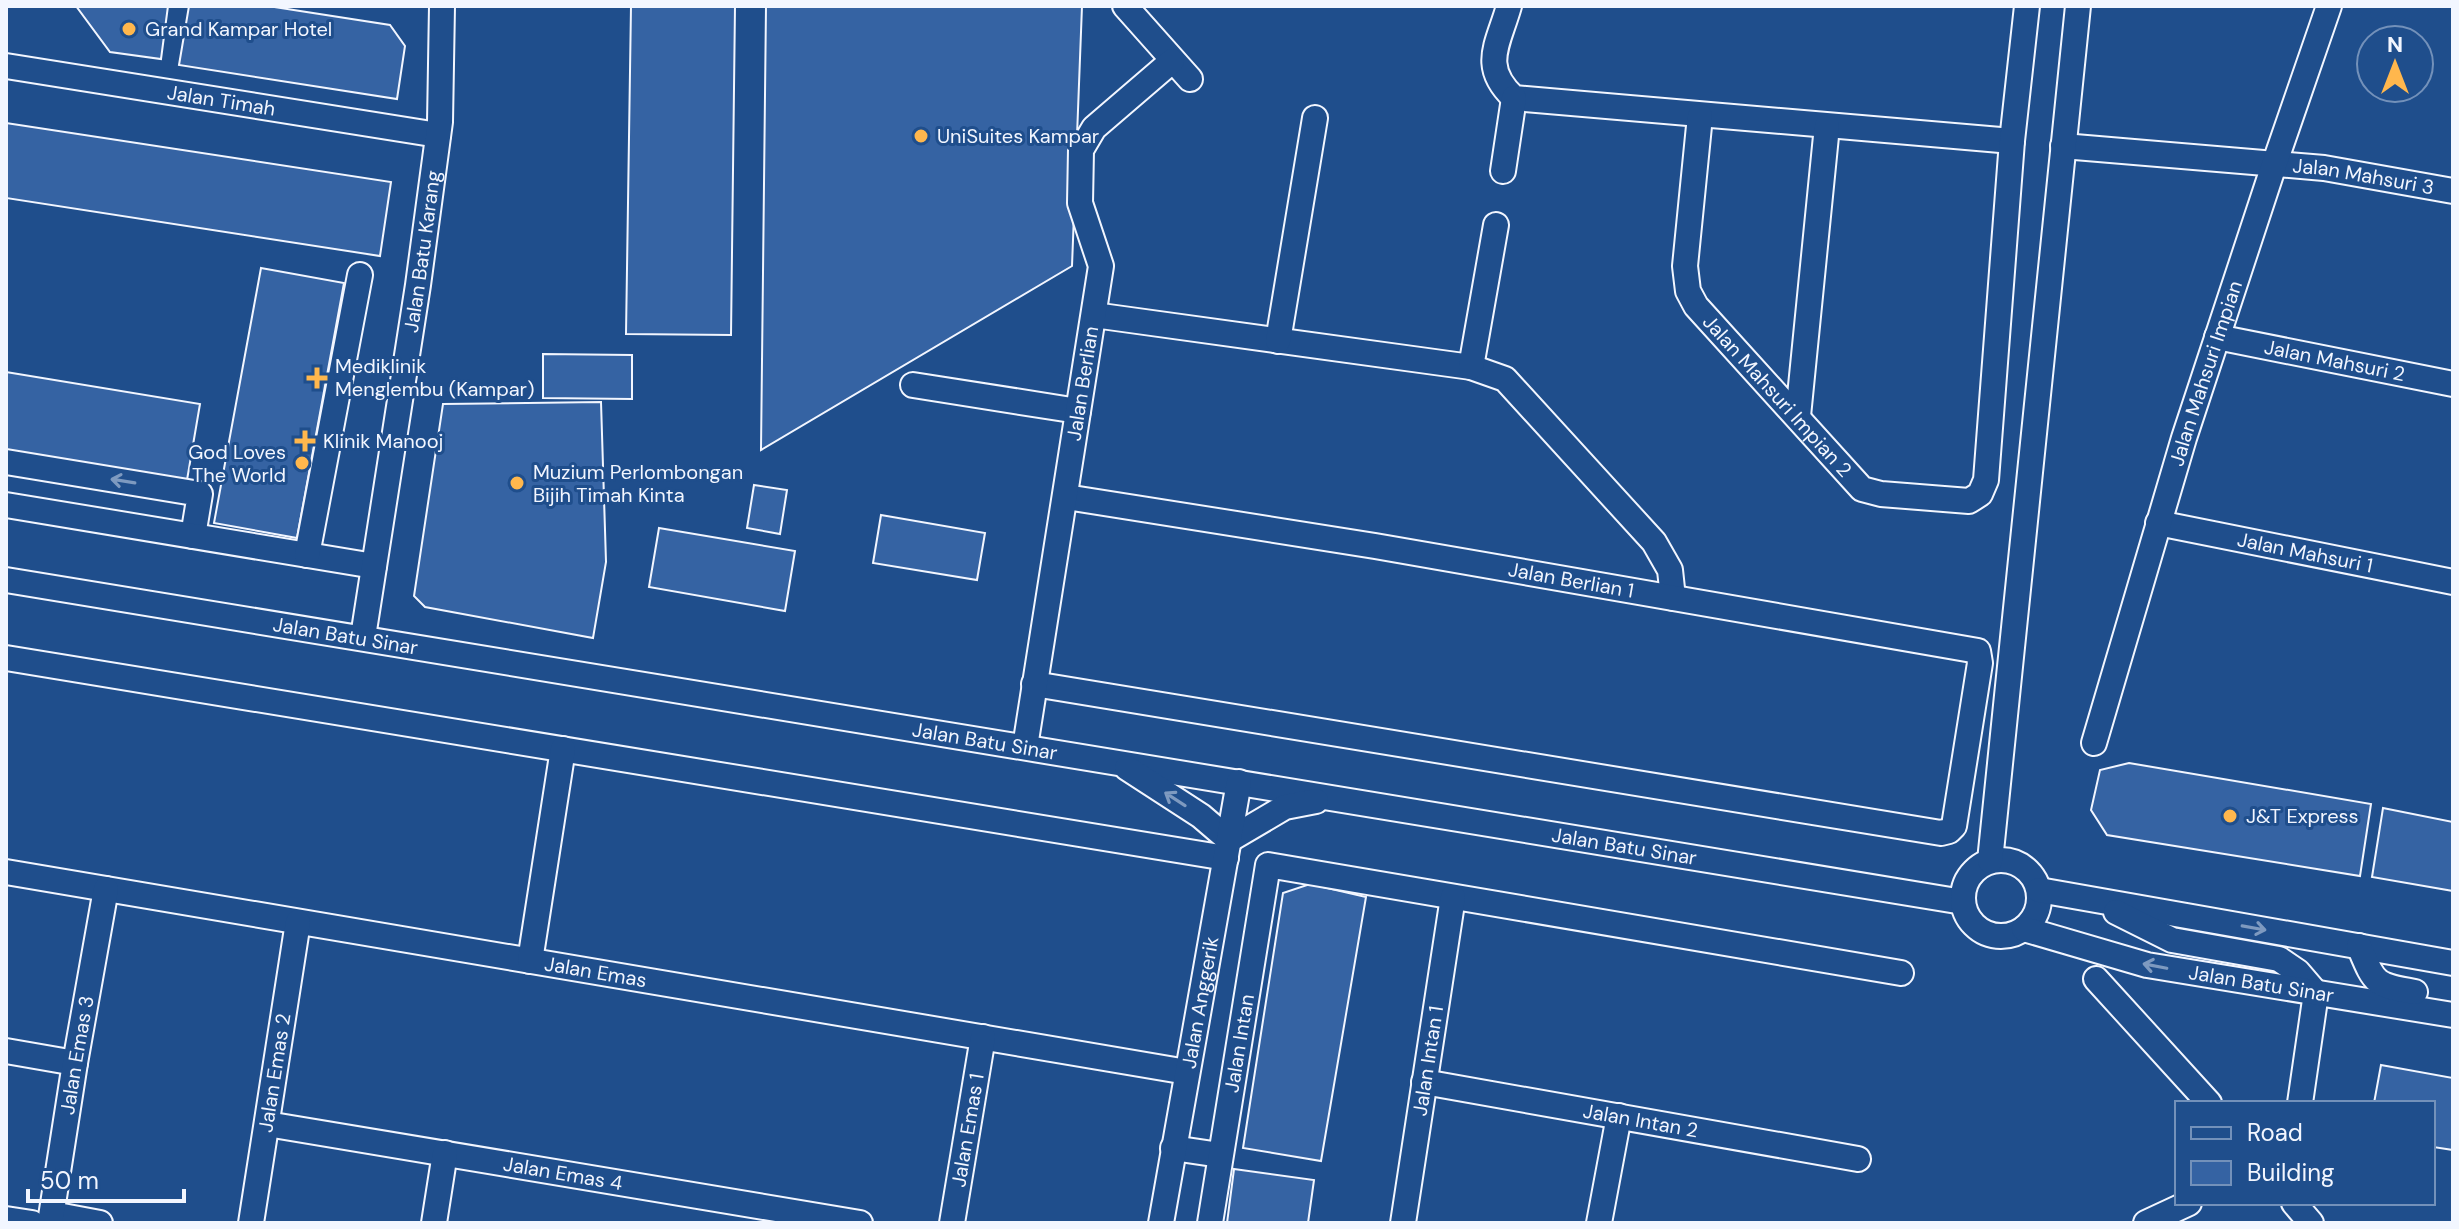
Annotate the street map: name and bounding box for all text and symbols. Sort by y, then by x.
place label: Grand Kampar Hotel [145,16,332,42]
marker: Grand Kampar Hotel [120,20,138,38]
north arrow [2355,24,2435,104]
text: N [2387,30,2403,59]
street label: Jalan Timah [165,79,277,122]
place label: UniSuites Kampar [937,123,1099,149]
marker: UniSuites Kampar [912,127,930,145]
street label: Jalan Mahsuri 3 [2291,152,2436,200]
street label: Jalan Batu Karang [398,169,446,334]
street label: Jalan Mahsuri Impian [2163,277,2248,469]
street label: Jalan Mahsuri Impian 2 [1697,309,1858,482]
street label: Jalan Berlian [1061,324,1104,443]
street label: Jalan Mahsuri 2 [2262,334,2407,387]
place label: Mediklinik Menglembu (Kampar) [335,353,534,402]
marker: Mediklinik Menglembu (Kampar) [306,367,328,389]
place label: Klinik Manooj [323,428,443,454]
marker: Klinik Manooj [294,430,316,452]
place label: God Loves The World [188,439,286,488]
marker: God Loves The World [293,454,311,472]
place label: Muzium Perlombongan Bijih Timah Kinta [533,459,743,508]
one-way arrow [111,473,136,488]
marker: Muzium Perlombongan Bijih Timah Kinta [508,474,526,492]
street label: Jalan Mahsuri 1 [2235,526,2375,579]
street label: Jalan Berlian 1 [1506,556,1636,604]
street label: Jalan Batu Sinar [271,611,420,661]
street label: Jalan Batu Sinar [910,716,1059,766]
one-way arrow [1164,790,1187,806]
place label: J&T Express [2246,803,2359,829]
marker: J&T Express [2221,807,2239,825]
street label: Jalan Batu Sinar [1550,822,1699,871]
one-way arrow [2240,921,2266,936]
street label: Jalan Anggerik [1176,934,1224,1070]
street label: Jalan Emas [543,950,649,993]
one-way arrow [2143,958,2168,973]
street label: Jalan Batu Sinar [2187,959,2336,1008]
street label: Jalan Intan [1218,992,1260,1095]
street label: Jalan Emas 3 [54,994,100,1116]
street label: Jalan Intan 1 [1407,1004,1449,1118]
street label: Jalan Emas 2 [252,1012,297,1134]
street label: Jalan Emas 1 [945,1072,990,1189]
street label: Jalan Intan 2 [1581,1097,1700,1143]
legend [2175,1101,2435,1205]
text: Road [2247,1117,2303,1148]
street label: Jalan Emas 4 [501,1151,625,1196]
scale bar [28,1153,184,1203]
text: Building [2247,1157,2334,1188]
text: 50 m [40,1165,99,1196]

